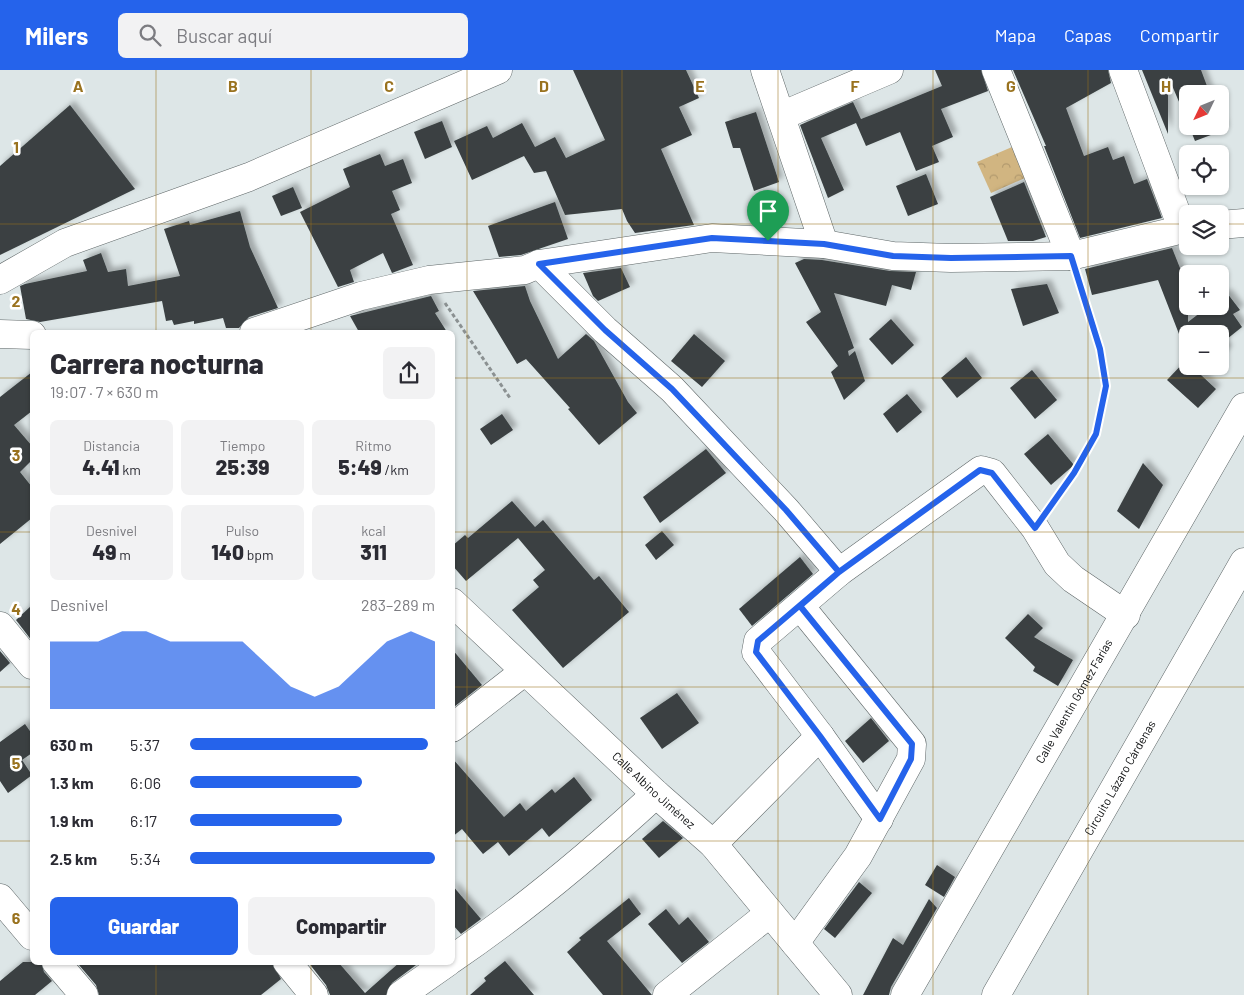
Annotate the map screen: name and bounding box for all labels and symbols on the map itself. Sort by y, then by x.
text: A [73,76,84,95]
text: B [228,76,238,95]
text: C [384,76,394,95]
text: D [539,76,549,95]
text: E [695,76,705,95]
text: F [851,76,860,95]
text: G [1006,76,1016,95]
text: H [1161,76,1171,95]
north arrow [1179,85,1229,135]
text: 1 [13,137,19,156]
pin [747,190,789,241]
text: 2 [12,291,21,310]
text: 3 [12,445,20,464]
text: 4 [11,599,21,618]
street label: Calle Valentín Gómez Farías [1032,636,1115,765]
street label: Circuito Lázaro Cárdenas [1081,717,1158,838]
street label: Calle Albino Jiménez [610,749,698,831]
text: 5 [12,753,21,772]
text: 6 [12,908,21,927]

